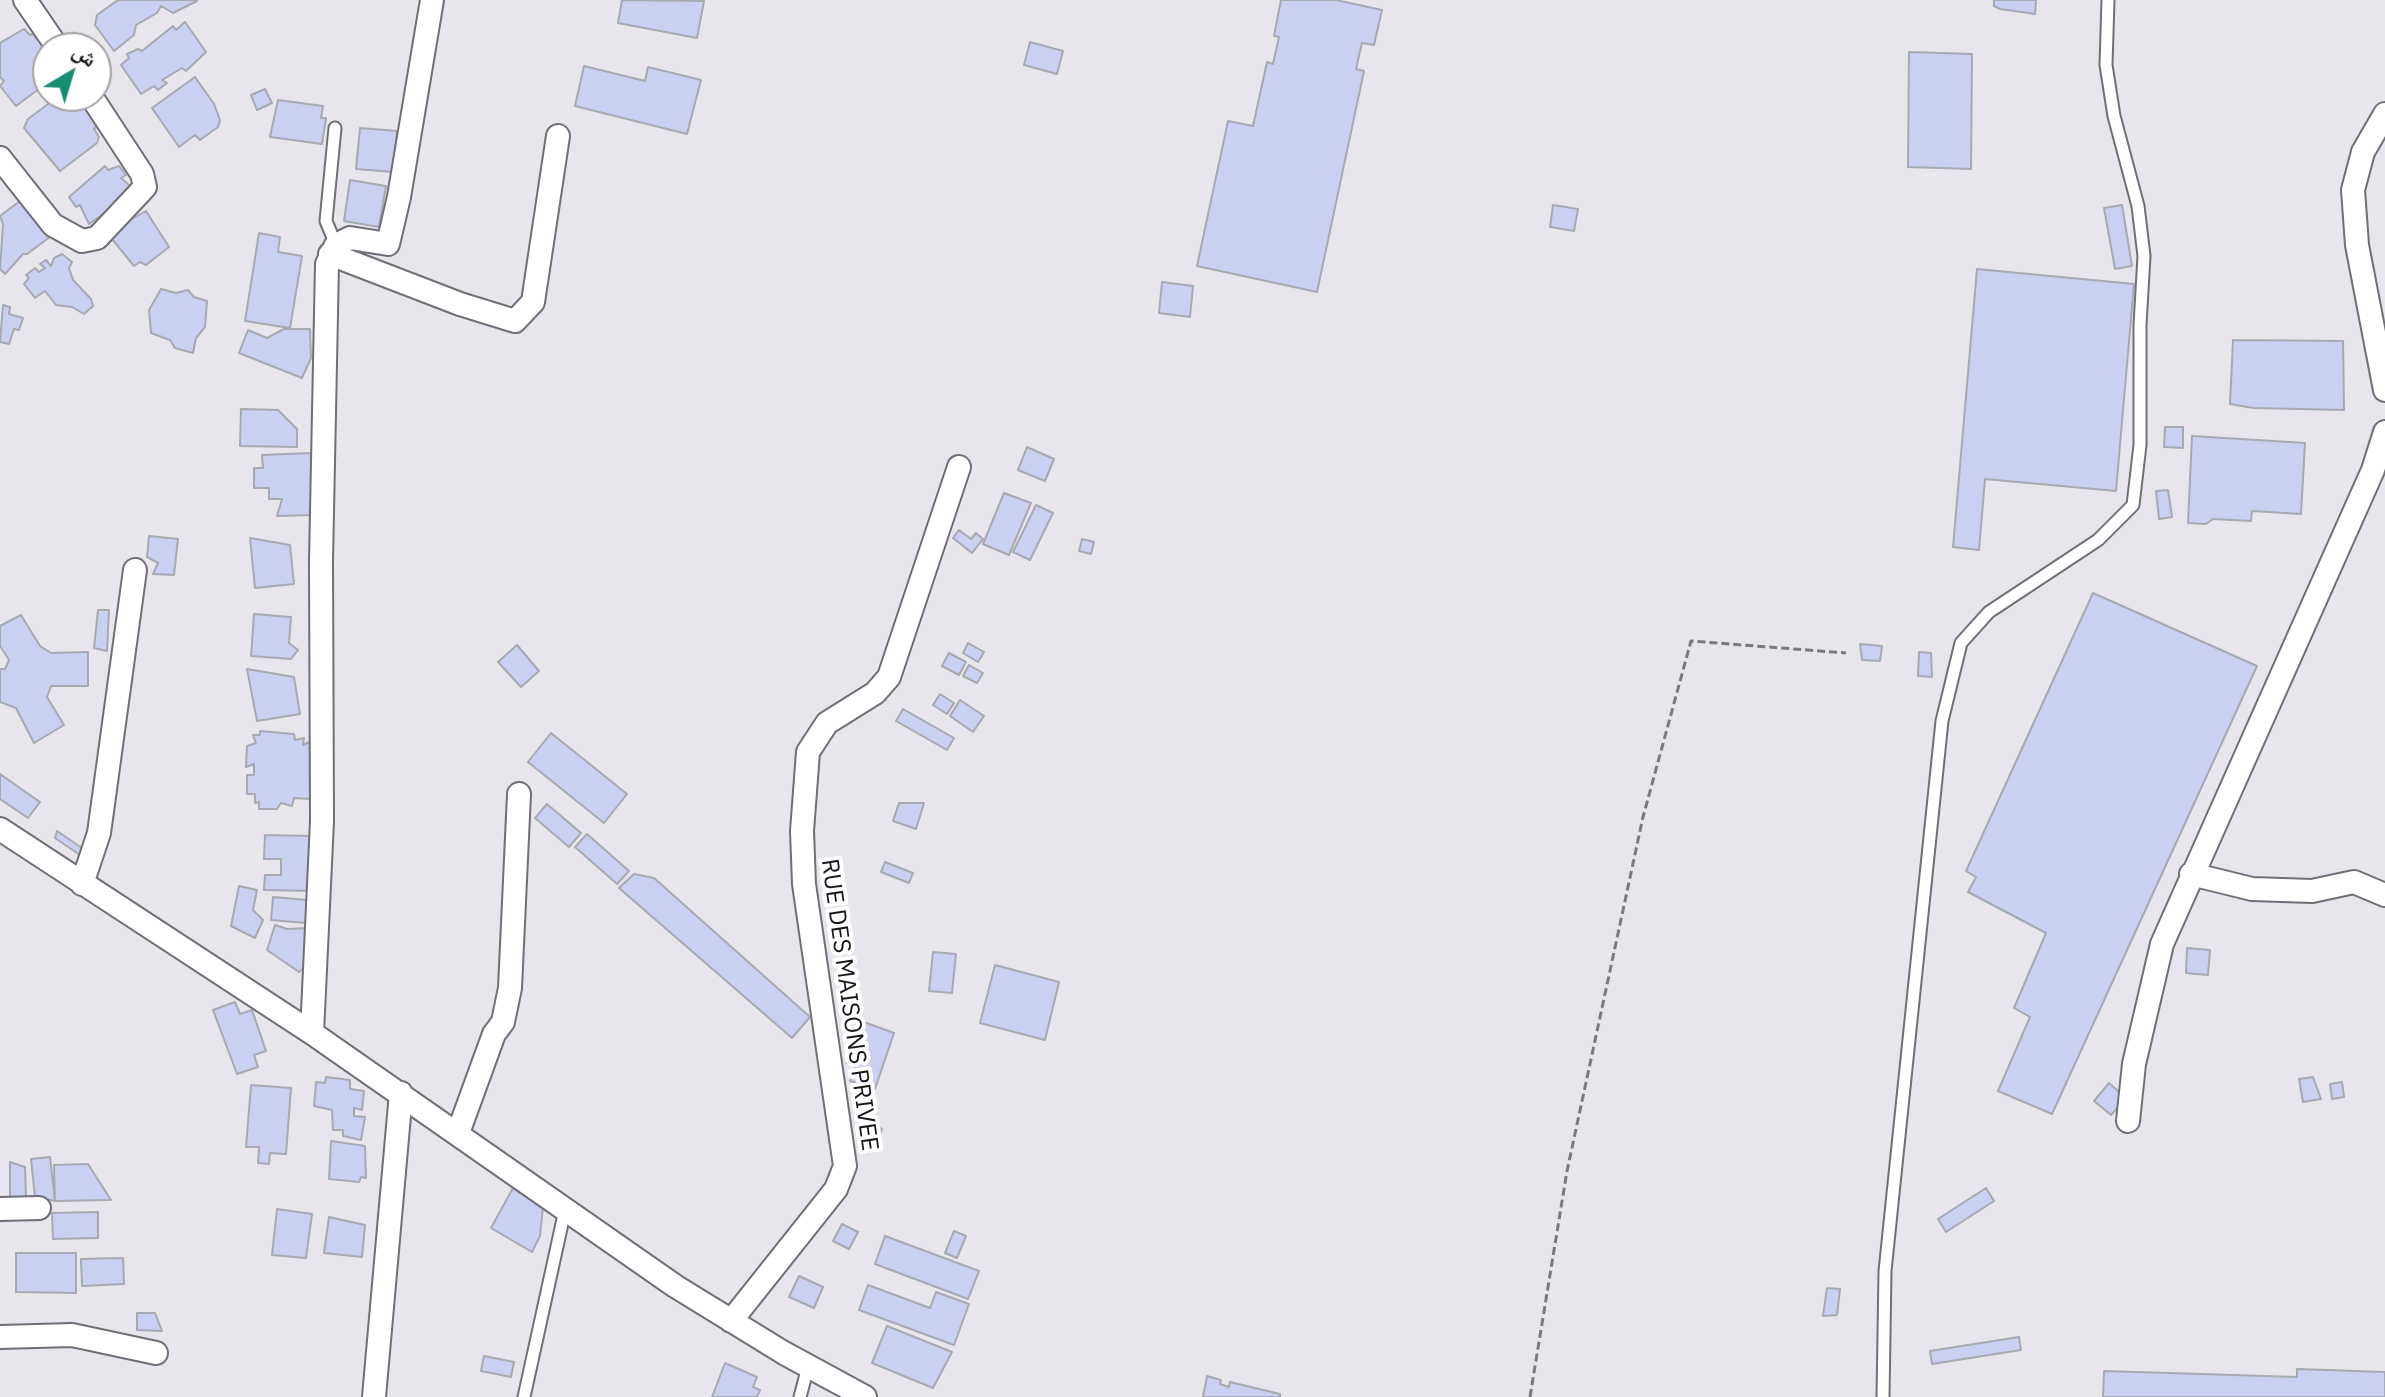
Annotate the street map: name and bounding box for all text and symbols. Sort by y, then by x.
north arrow [32,32,112,112]
text: ش [68,36,104,73]
street label: RUE DES MAISONS PRIVEE [814,857,884,1153]

